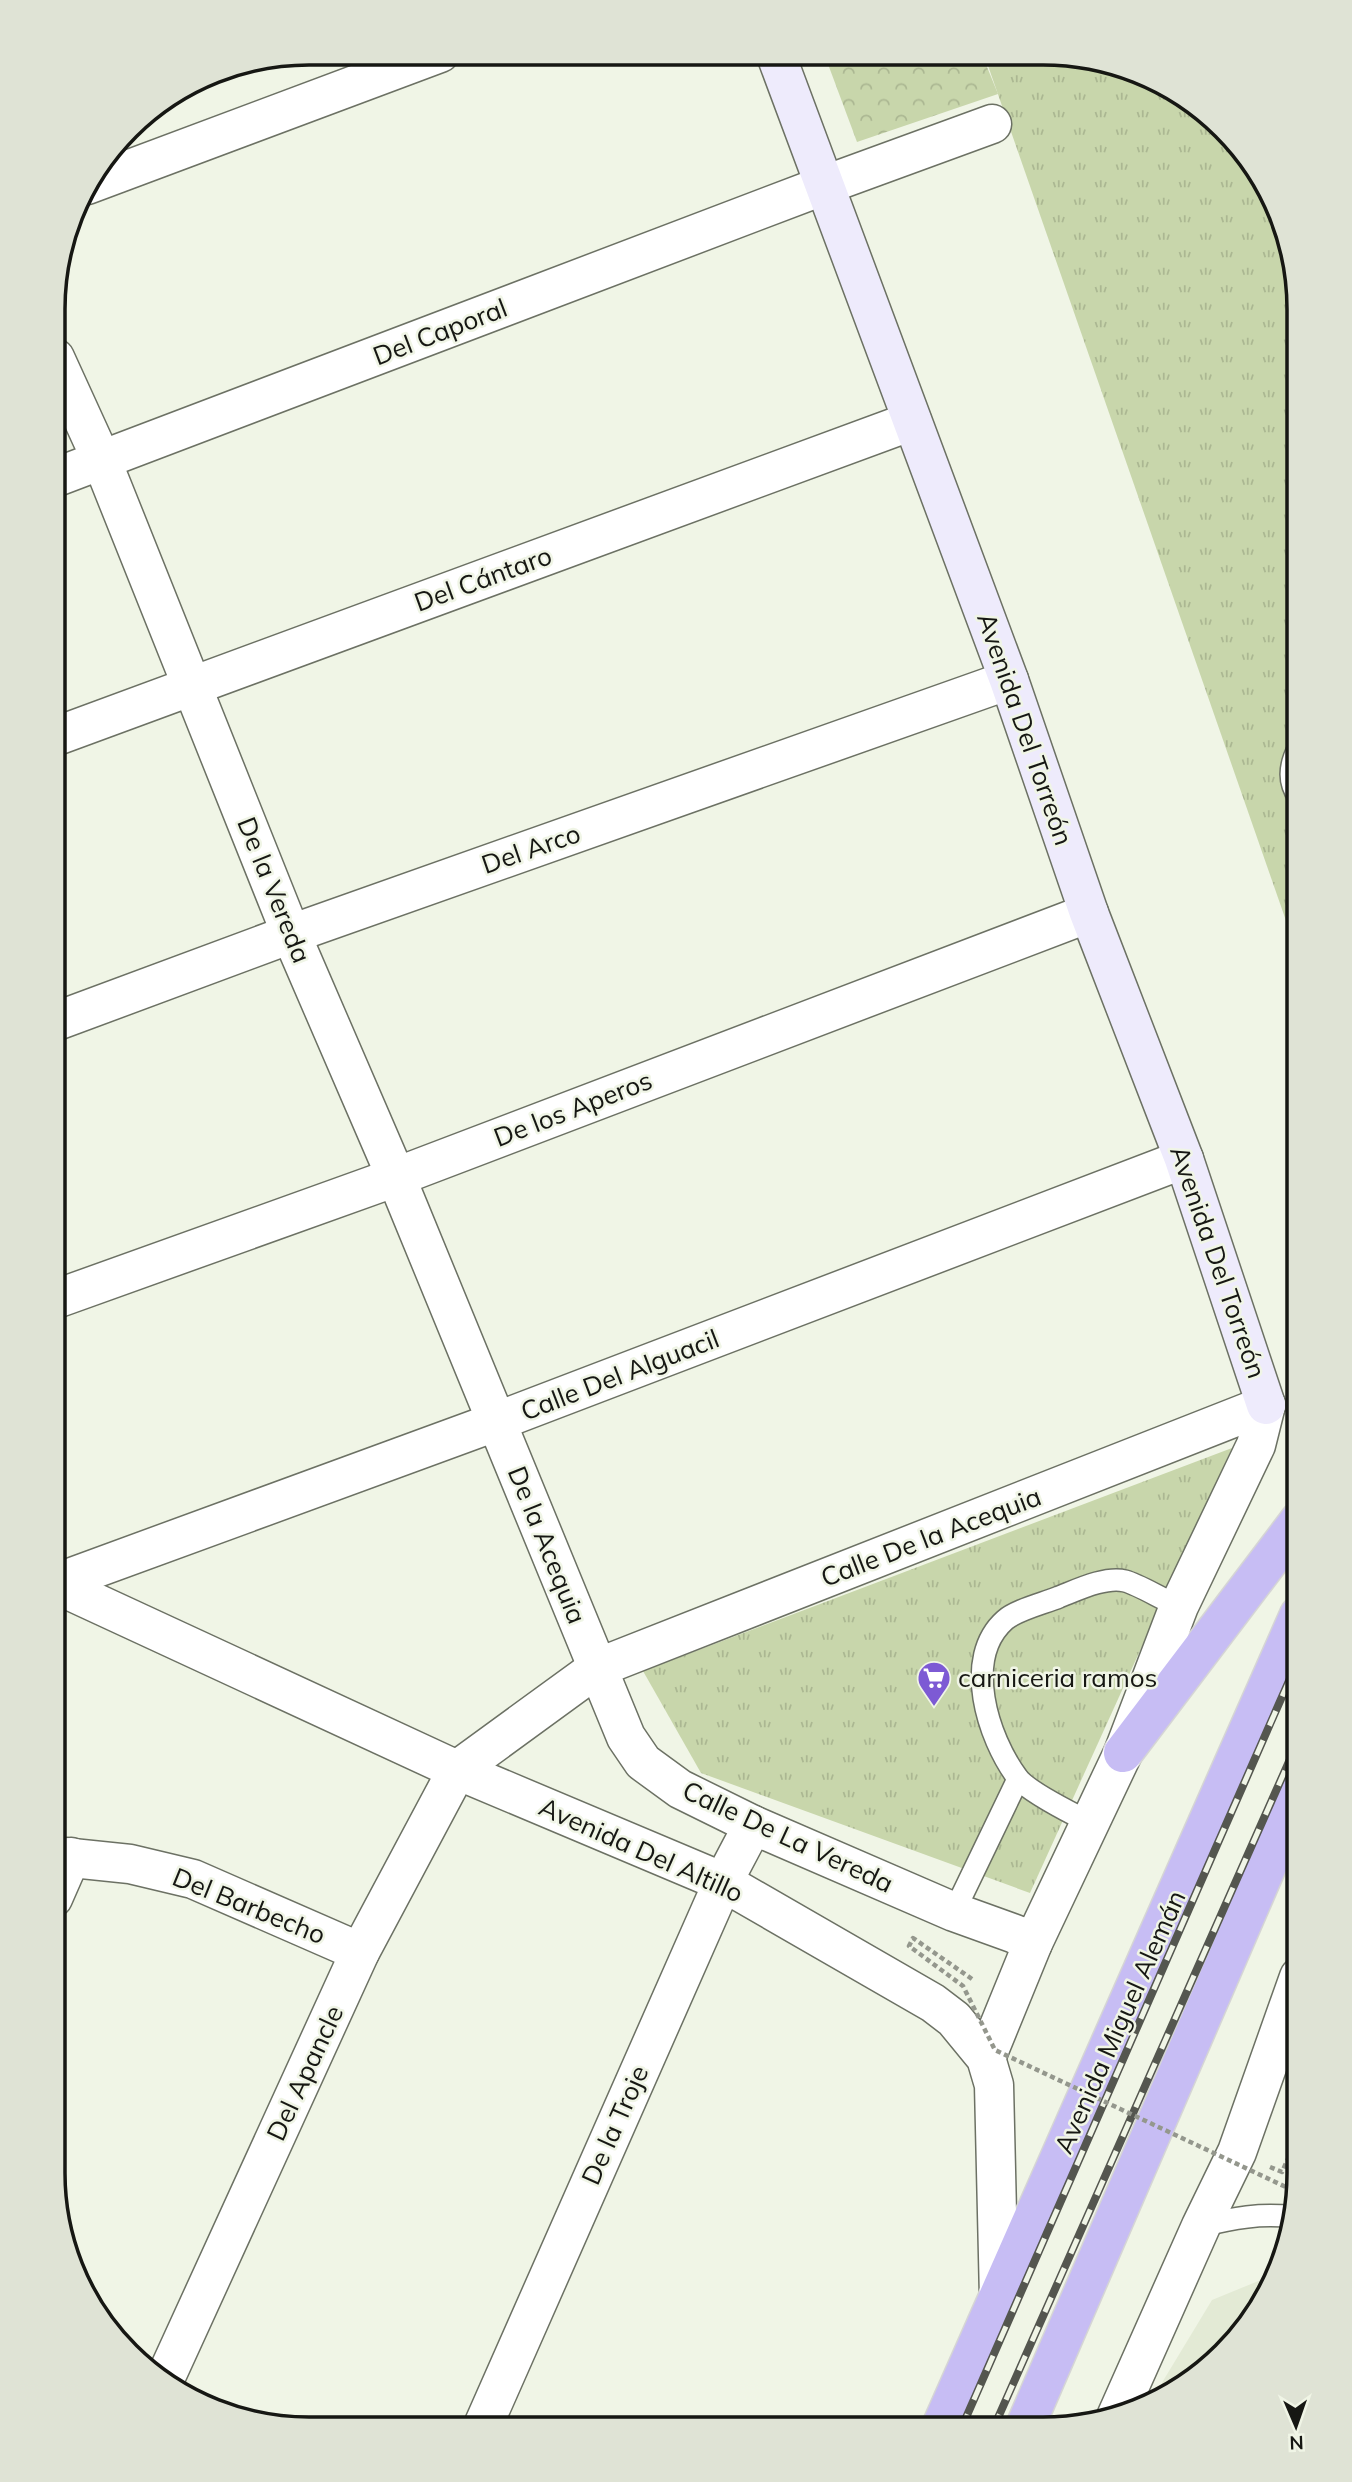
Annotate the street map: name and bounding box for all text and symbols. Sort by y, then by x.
street label: Del Caporal [368,291,512,372]
street label: Del Cántaro [410,538,556,619]
street label: Avenida Del Torreón [970,608,1081,849]
street label: De la Vereda [230,812,319,968]
street label: Del Arco [477,816,585,881]
street label: De los Aperos [489,1063,657,1154]
street label: Avenida Del Torreón [1163,1141,1274,1382]
street label: Calle Del Alguacil [516,1322,724,1428]
street label: De la Acequia [501,1461,594,1628]
street label: Calle De la Acequia [816,1479,1046,1594]
supermarket icon: carniceria ramos [915,1659,953,1708]
place label: carniceria ramos [958,1661,1157,1694]
street label: Calle De La Vereda [678,1773,899,1900]
street label: Avenida Del Altillo [534,1790,748,1909]
street label: Del Barbecho [168,1860,330,1951]
street label: Avenida Miguel Alemán [1047,1885,1193,2159]
street label: Del Apancle [259,2000,350,2146]
street label: De la Troje [574,2060,655,2190]
north arrow [1261,2391,1331,2461]
text: N [1289,2431,1304,2455]

